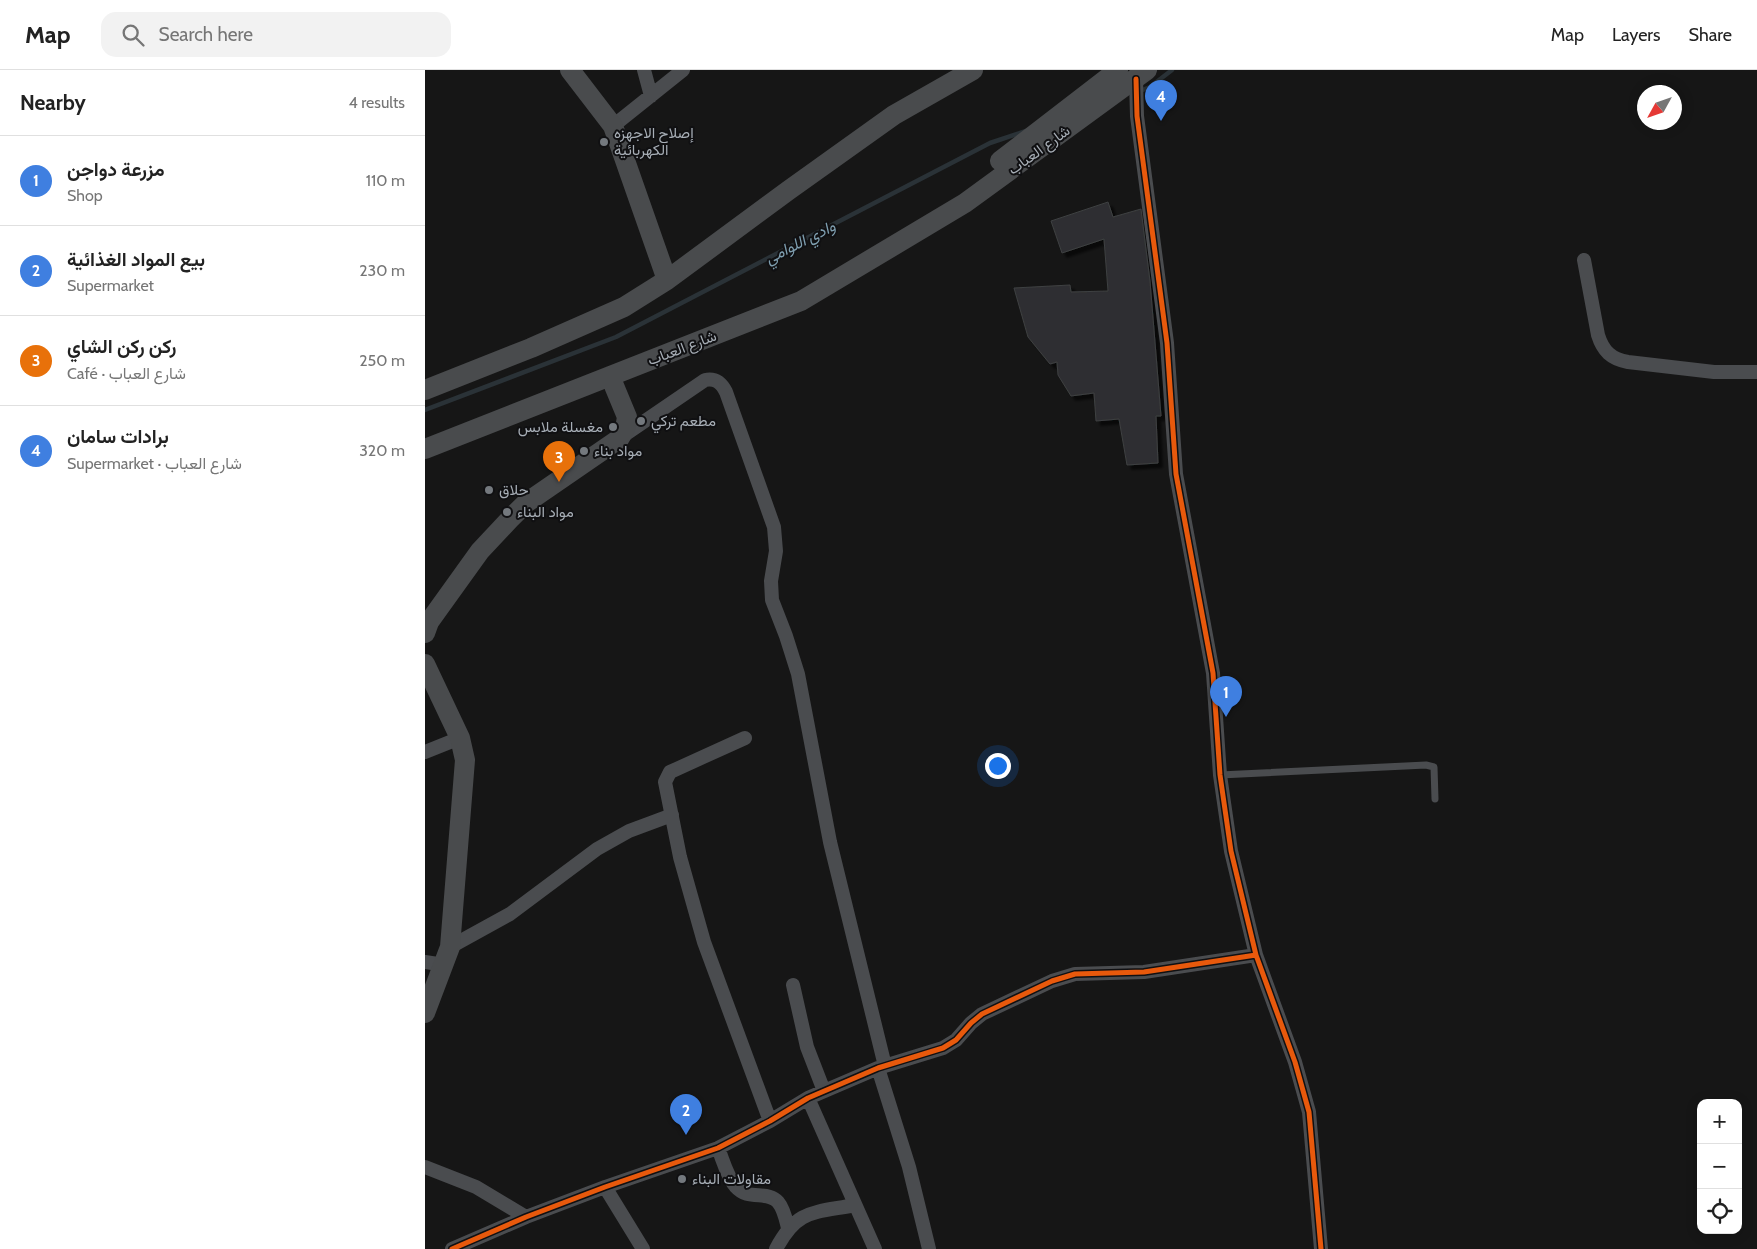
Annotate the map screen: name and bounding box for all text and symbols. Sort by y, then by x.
search box [101,12,451,57]
text: Map [25,20,71,49]
icon: search [119,21,147,49]
text: Search here [159,23,253,46]
text: Map [1551,24,1584,46]
text: Layers [1612,24,1661,46]
text: Share [1689,24,1732,46]
pin: 4 [1145,80,1177,121]
north arrow [1637,85,1682,130]
text: Nearby [20,90,86,115]
text: 4 results [348,93,405,112]
street label: شارع العباب [1005,121,1075,180]
place label: إصلاح الاجهزه الكهربائية [614,124,694,159]
marker: إصلاح الاجهزه الكهربائية [598,136,610,148]
text: مزرعة دواجن [67,158,164,181]
text: 1 [33,171,39,190]
text: 110 m [366,171,405,190]
text: Shop [67,186,103,205]
water label: وادي اللوامي [762,216,840,271]
text: بيع المواد الغذائية [67,248,205,271]
text: 2 [32,261,40,280]
text: 230 m [359,261,405,280]
text: Supermarket [67,276,154,295]
street label: شارع العباب [645,327,720,371]
text: ركن ركن الشاي [67,335,176,358]
text: 3 [32,351,40,370]
text: 250 m [359,351,405,370]
text: Café · شارع العباب [67,364,186,383]
place label: مطعم تركي [651,412,716,434]
marker: مطعم تركي [635,415,647,427]
place label: مغسلة ملابس [518,418,603,437]
marker: مغسلة ملابس [607,421,619,433]
text: برادات سامان [67,425,169,448]
text: 4 [31,441,41,460]
text: 320 m [359,441,405,460]
pin: 3 [543,441,575,482]
place label: مواد بناء [594,442,642,460]
marker: مواد بناء [578,445,590,457]
text: Supermarket · شارع العباب [67,454,242,473]
place label: حلاق [499,481,528,499]
marker: حلاق [483,484,495,496]
place label: مواد البناء [517,503,574,521]
marker: مواد البناء [501,506,513,518]
pin: 1 [1210,676,1242,717]
your location [985,753,1011,779]
pin: 2 [670,1094,702,1135]
map controls [1697,1099,1742,1234]
button: + [1697,1099,1742,1144]
button: − [1697,1144,1742,1189]
place label: مقاولات البناء [692,1170,771,1188]
marker: مقاولات البناء [676,1173,688,1185]
button: locate [1697,1189,1742,1234]

